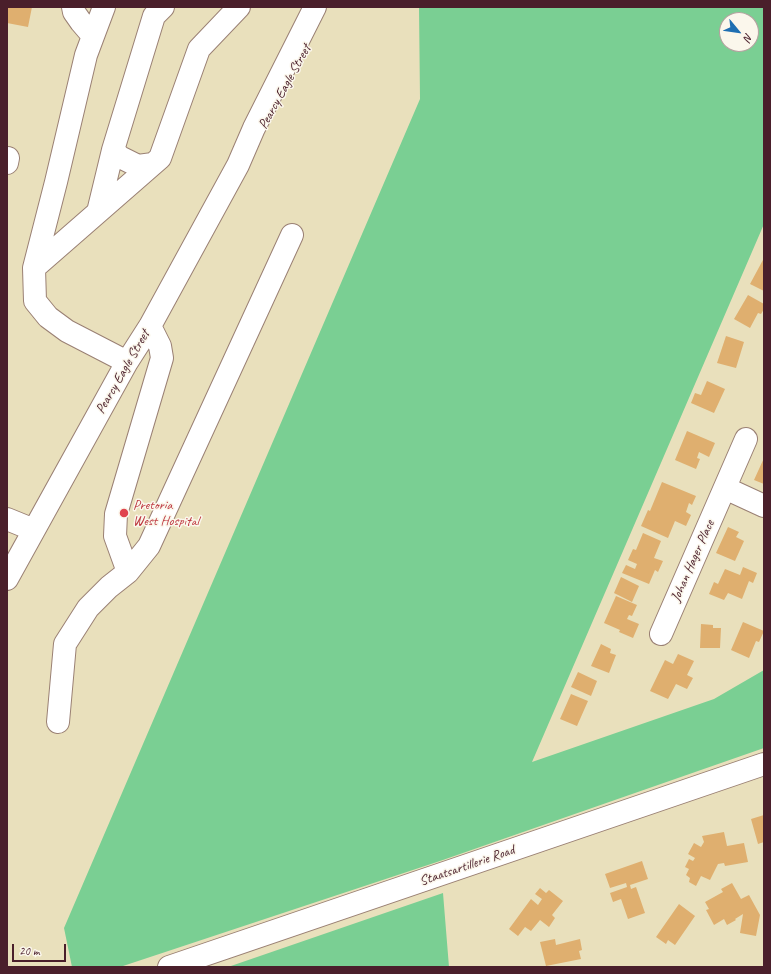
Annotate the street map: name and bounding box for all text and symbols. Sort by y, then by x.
north arrow [719,12,759,52]
text: N [741,31,756,44]
street label: Pearcy Eagle Street [255,42,315,132]
street label: Pearcy Eagle Street [92,327,154,417]
place label: Pretoria West Hospital [133,497,199,530]
marker: Pretoria West Hospital [118,507,130,519]
street label: Johan Hager Place [668,518,718,604]
street label: Staatsartillerie Road [417,842,517,890]
scale bar [14,936,68,962]
text: 20 m [19,943,39,959]

